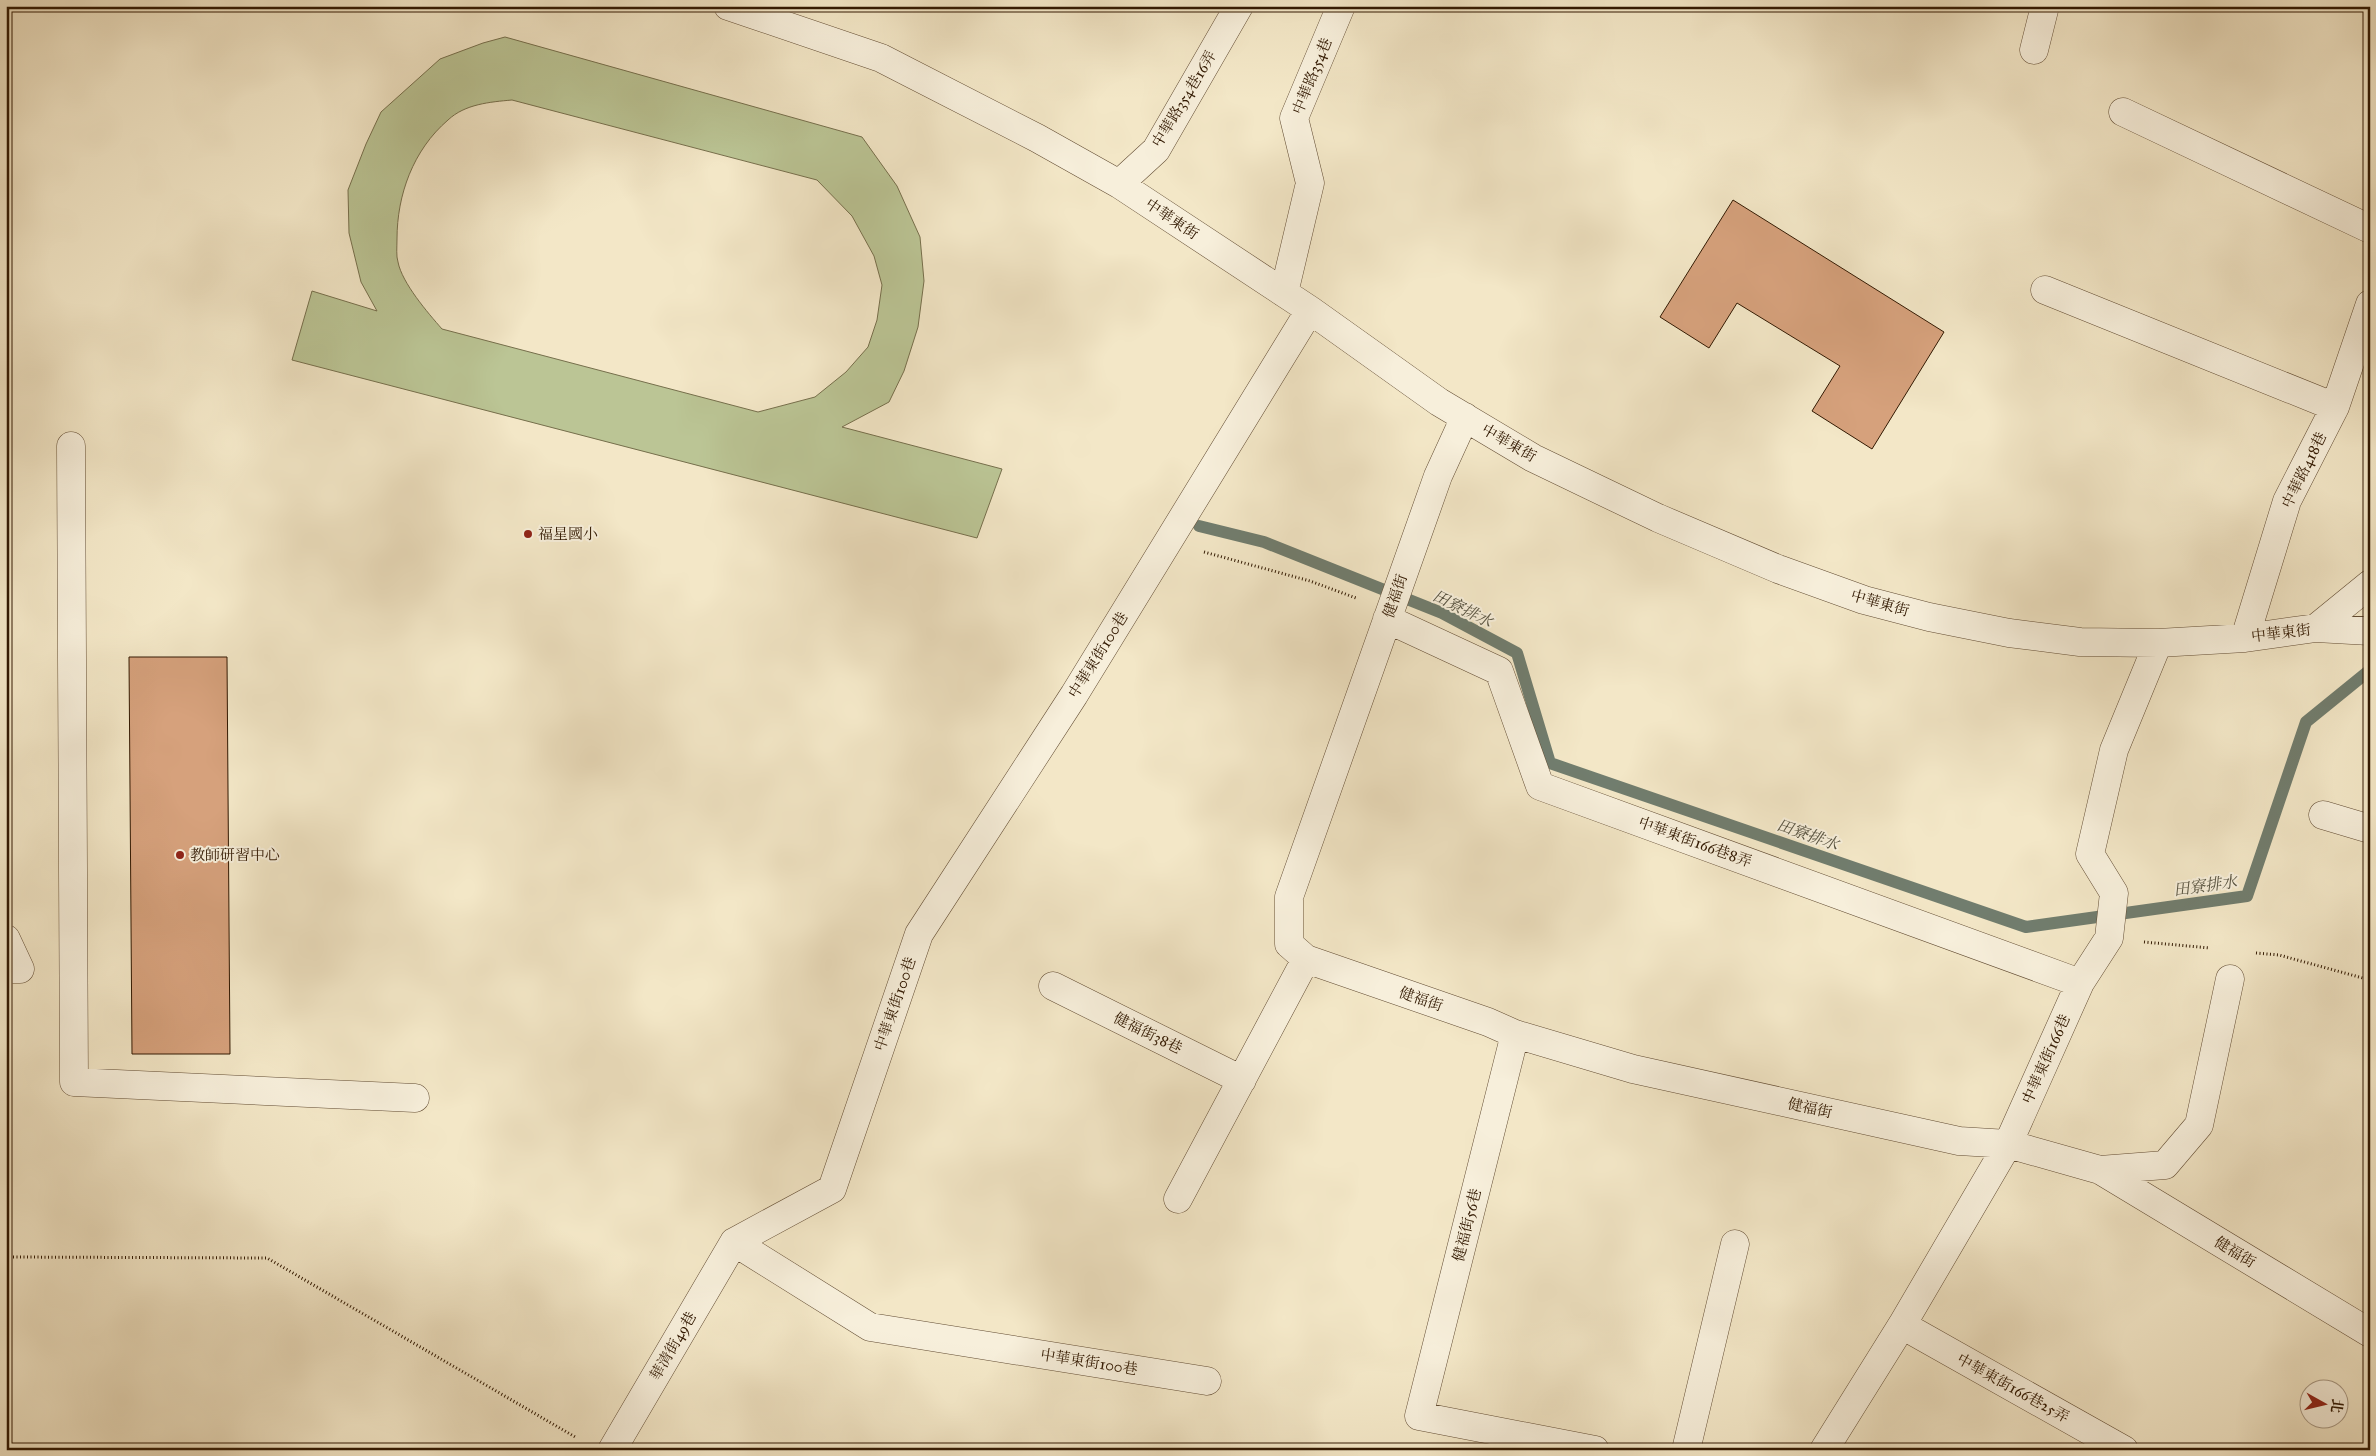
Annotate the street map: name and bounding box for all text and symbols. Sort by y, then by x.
street label: 中華路354巷 [1288,35,1336,117]
street label: 中華路354巷16弄 [1148,47,1220,151]
street label: 中華東街 [1142,195,1202,243]
street label: 中華東街 [1479,420,1539,466]
street label: 中華路418巷 [2278,429,2330,511]
place label: 福星國小 [538,525,598,543]
marker: 福星國小 [522,528,534,540]
street label: 健福街 [1379,572,1411,620]
water label: 田寮排水 [1430,586,1497,632]
street label: 中華東街 [1849,586,1911,620]
street label: 中華東街100巷 [1064,609,1132,701]
street label: 中華東街 [2250,620,2312,646]
street label: 中華東街166巷8弄 [1636,813,1754,871]
water label: 田寮排水 [1774,815,1843,855]
place label: 教師研習中心 [190,846,280,864]
marker: 教師研習中心 [174,849,186,861]
water label: 田寮排水 [2172,871,2240,899]
street label: 中華東街100巷 [870,955,920,1053]
street label: 健福街 [1397,983,1445,1015]
street label: 健福街38巷 [1111,1009,1185,1057]
street label: 中華東街166巷 [2018,1011,2074,1107]
street label: 健福街 [1786,1095,1834,1121]
street label: 健福街56巷 [1449,1187,1485,1263]
street label: 健福街 [2211,1233,2259,1271]
street label: 華清街49巷 [646,1308,700,1384]
street label: 中華東街100巷 [1039,1345,1139,1379]
street label: 中華東街166巷25弄 [1954,1350,2072,1426]
north arrow [2298,1378,2348,1428]
text: 北 [2327,1398,2346,1414]

